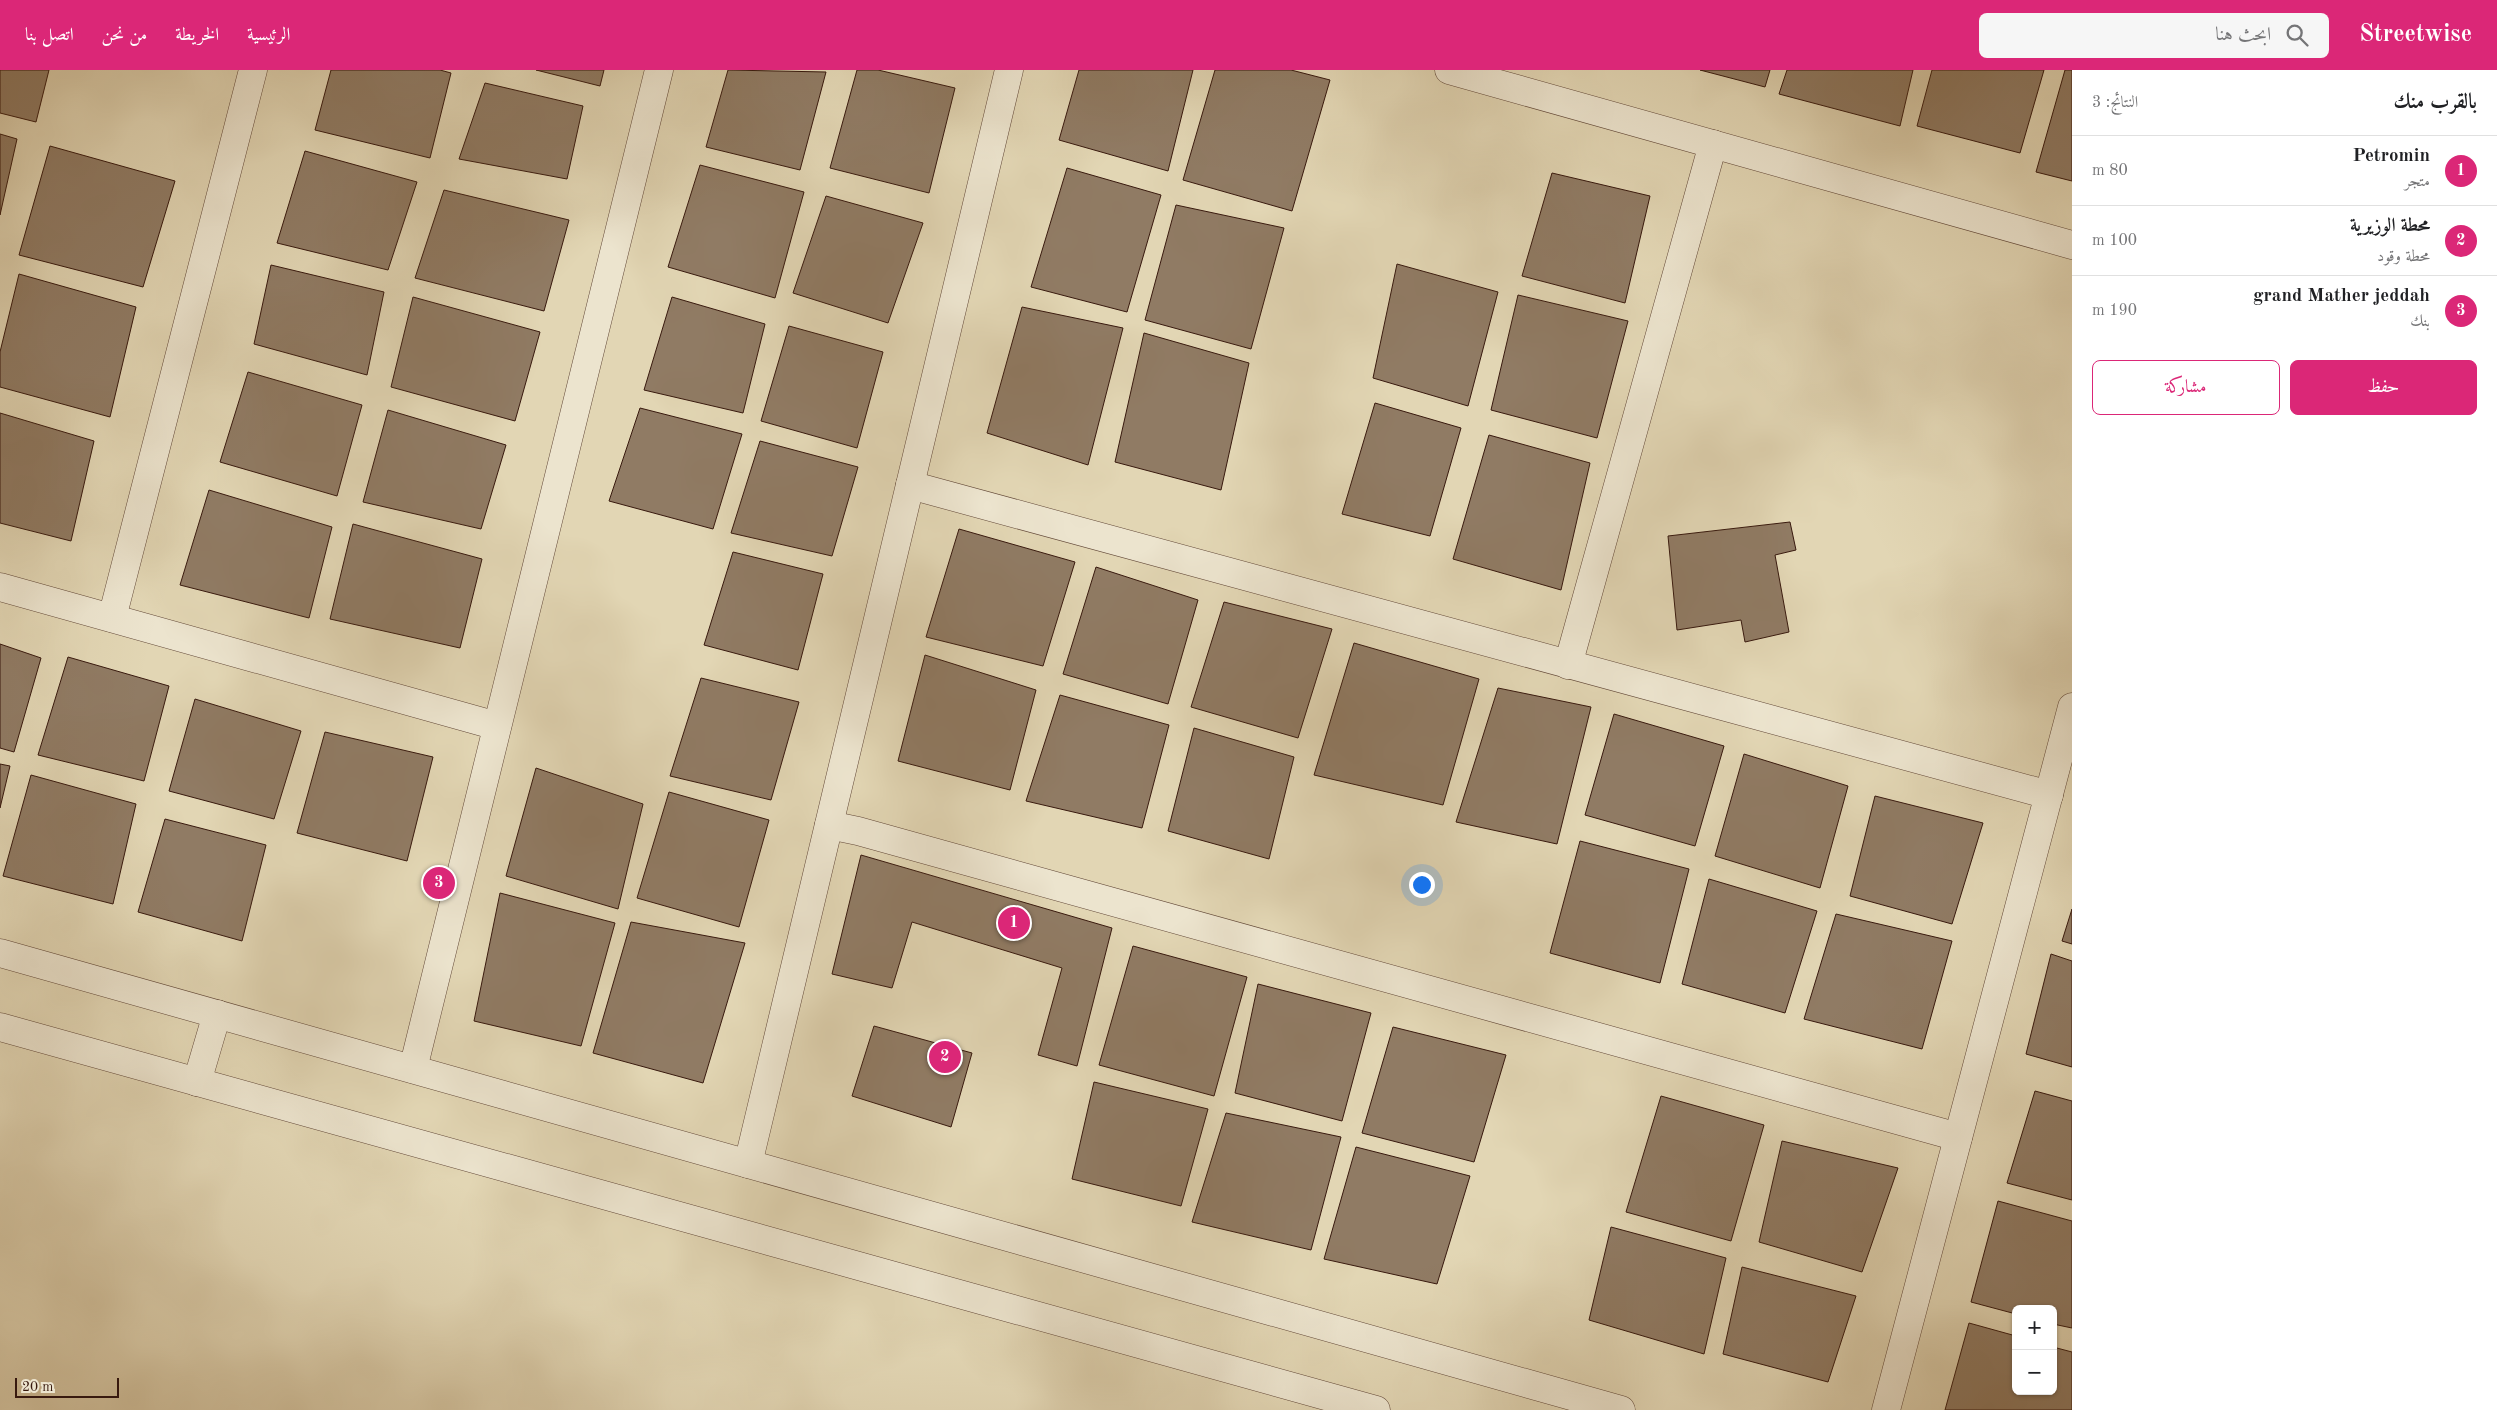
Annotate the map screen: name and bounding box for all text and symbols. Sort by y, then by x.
search box [1979,13,2329,58]
icon: search [2283,21,2311,49]
text: Streetwise [2359,23,2472,47]
text: اتصل بنا [25,26,74,44]
text: من نحن [102,26,147,44]
text: الخريطة [175,26,219,44]
text: الرئيسية [247,26,290,44]
text: ابحث هنا [2215,26,2271,45]
text: بالقرب منك [2394,92,2477,113]
text: النتائج: 3 [2092,95,2138,111]
text: Petromin [2353,147,2430,166]
text: 80 m [2092,163,2128,179]
text: 1 [2456,163,2466,179]
text: متجر [2405,174,2430,190]
text: محطة الوزيرية [2350,217,2430,236]
text: 100 m [2092,233,2137,249]
text: 2 [2456,233,2466,249]
text: محطة وقود [2377,249,2430,265]
text: grand Mather jeddah [2253,287,2430,306]
text: 190 m [2092,303,2137,319]
text: 3 [2456,303,2466,319]
text: بنك [2410,314,2430,330]
button: مشاركة [2092,360,2280,415]
button: حفظ [2290,360,2477,415]
pin: 3 [423,864,455,902]
your location [1409,872,1435,898]
pin: 1 [998,904,1030,942]
pin: 2 [929,1038,961,1076]
map controls [2012,1305,2057,1395]
button: + [2012,1305,2057,1350]
button: − [2012,1350,2057,1395]
scale bar [15,1375,119,1398]
text: 20 m [22,1380,53,1394]

